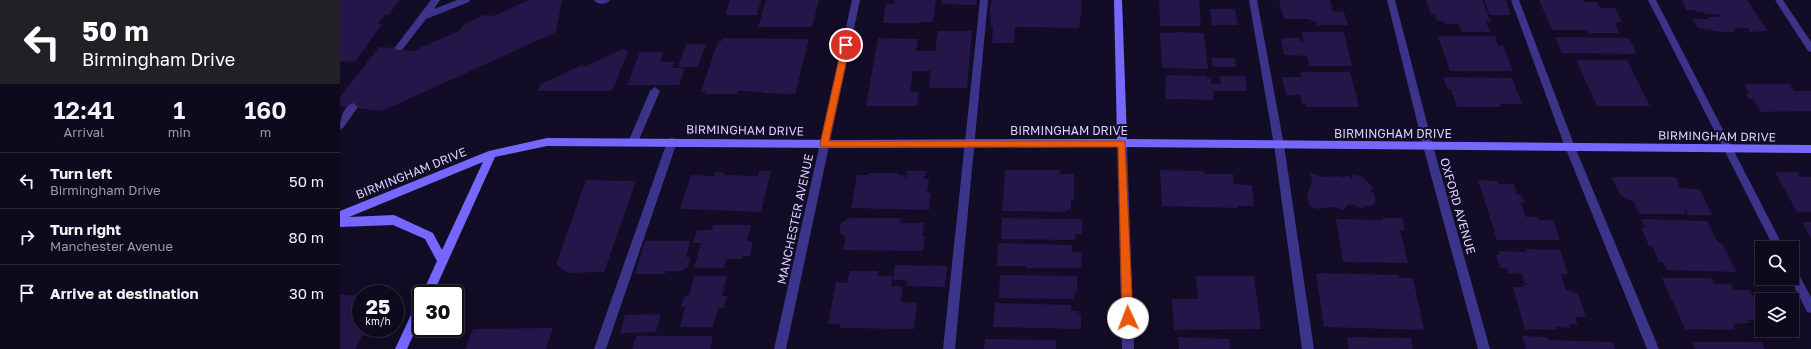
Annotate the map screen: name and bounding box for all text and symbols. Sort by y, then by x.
text: 50 m [82,14,149,47]
icon: left [16,16,68,68]
pin [829,28,863,62]
icon: arrive [835,34,857,56]
text: Birmingham Drive [82,48,235,70]
text: 12:41 [53,95,114,124]
text: 1 [173,95,185,124]
text: 160 [244,95,287,124]
street label: BIRMINGHAM DRIVE [686,121,804,139]
street label: BIRMINGHAM DRIVE [1010,123,1128,138]
text: Arrival [64,124,104,140]
text: min [168,124,191,140]
text: m [260,124,271,140]
street label: BIRMINGHAM DRIVE [1334,126,1452,141]
street label: BIRMINGHAM DRIVE [1658,127,1776,145]
street label: BIRMINGHAM DRIVE [354,144,468,202]
street label: MANCHESTER AVENUE [774,152,816,286]
street label: OXFORD AVENUE [1437,156,1479,256]
text: Turn left [50,164,112,182]
icon: left [16,170,38,192]
text: 50 m [289,172,324,190]
text: Birmingham Drive [50,182,161,198]
text: Turn right [50,220,121,238]
icon: right [16,226,38,248]
text: 80 m [289,228,324,246]
text: Manchester Avenue [50,238,173,254]
map controls [1755,241,1799,337]
button: search [1755,241,1799,285]
icon: arrive [16,282,38,304]
text: Arrive at destination [50,284,199,302]
text: 30 m [289,284,324,302]
speed limit sign: 30 [412,285,464,337]
button: layers [1755,293,1799,337]
text: 25 [366,294,390,318]
position arrow [1107,297,1149,339]
text: km/h [365,315,391,327]

